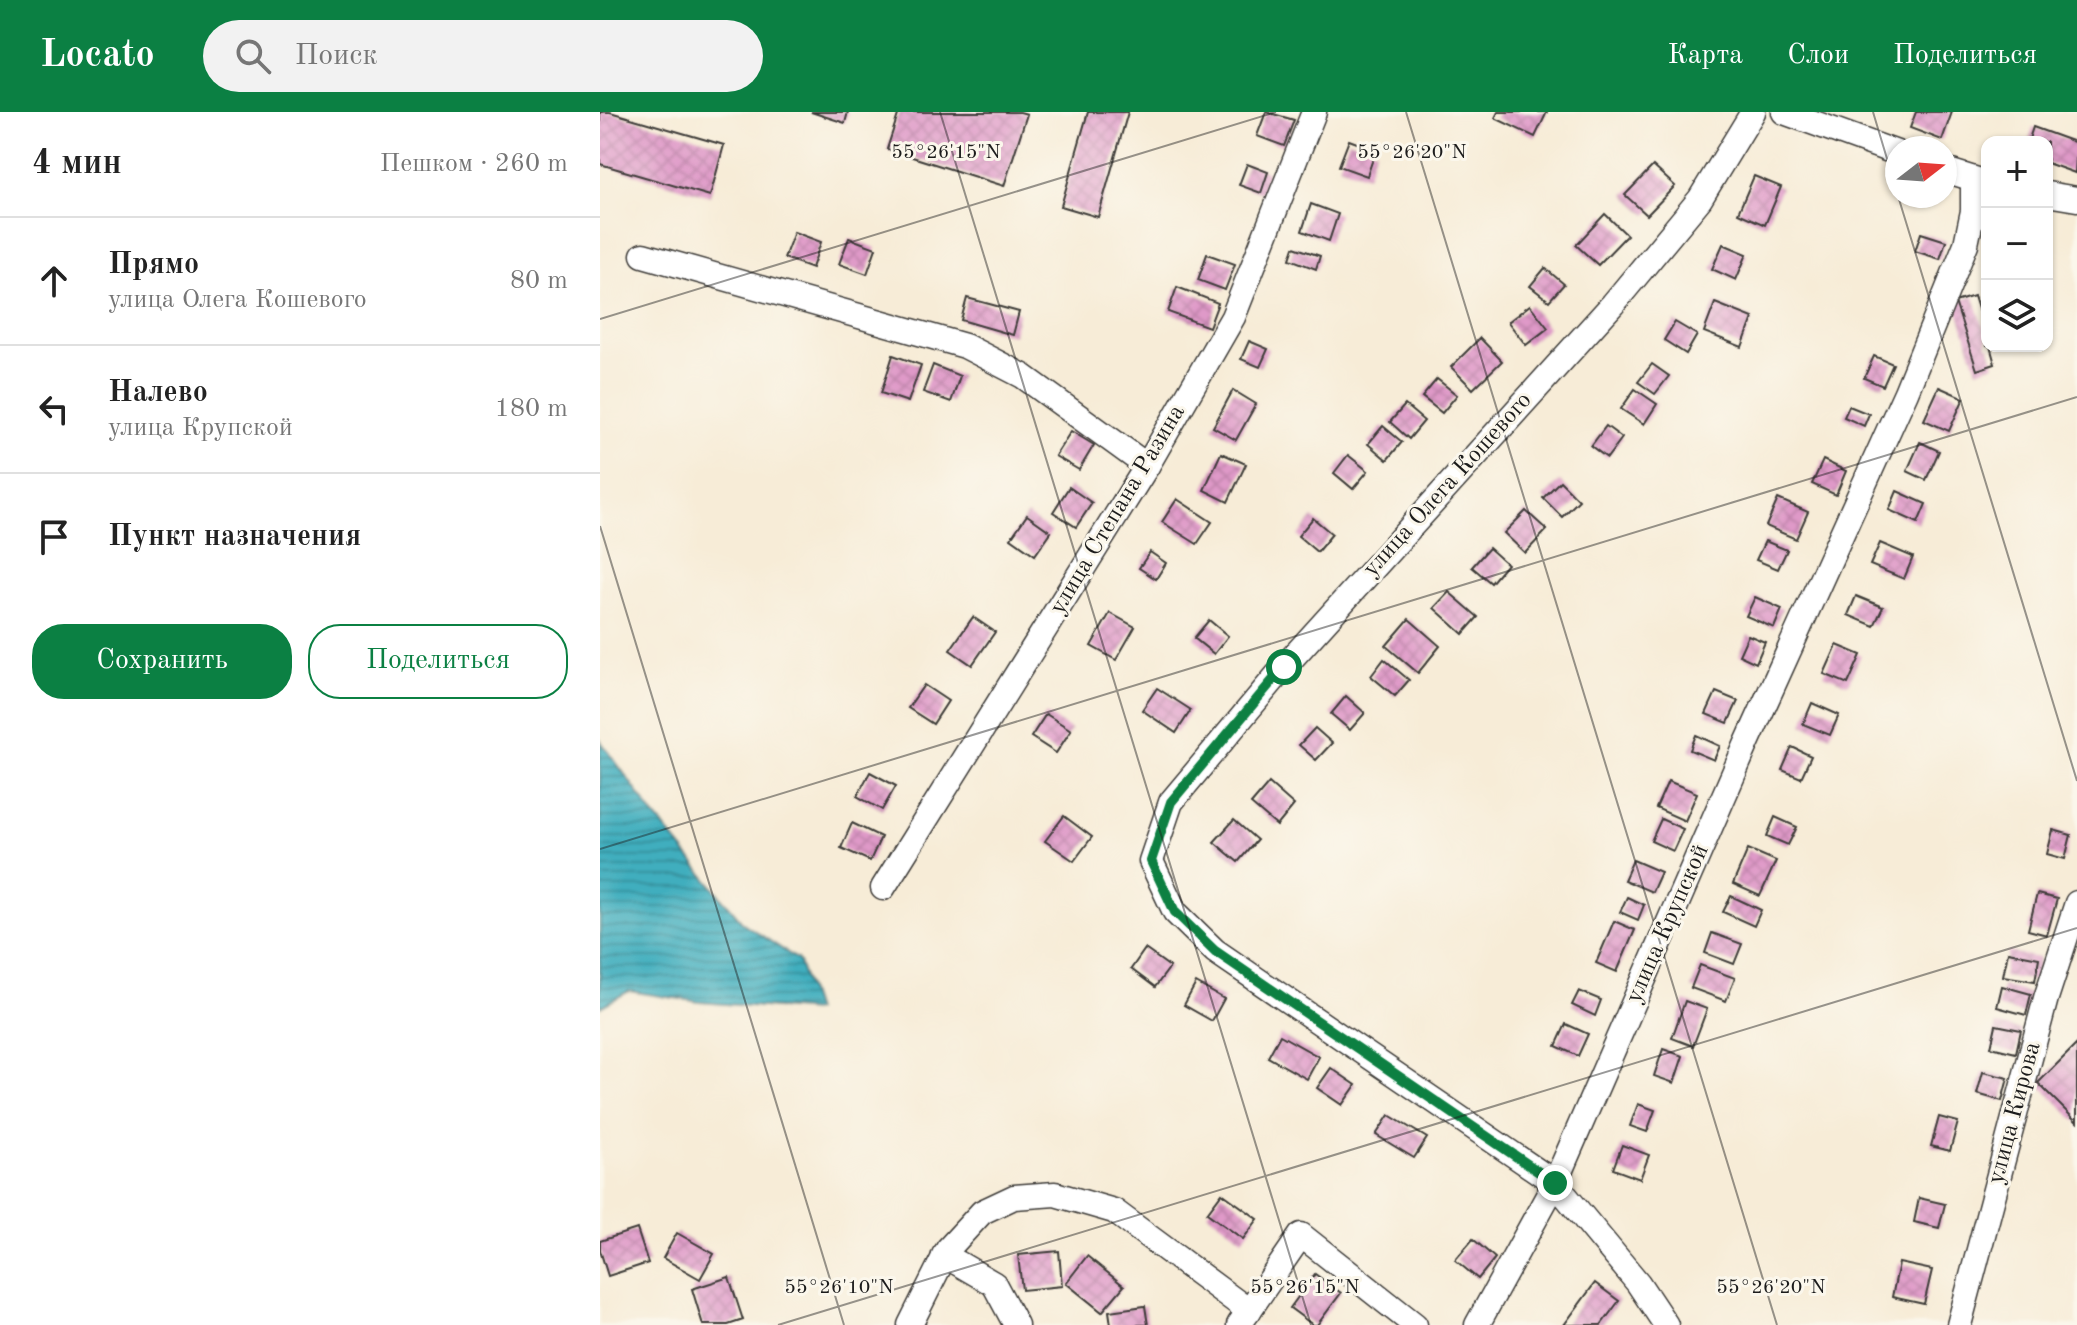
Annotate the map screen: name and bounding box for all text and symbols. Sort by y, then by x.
search box [203,20,763,92]
icon: search [231,34,275,78]
text: Locato [40,37,155,75]
text: Поиск [295,41,378,71]
text: Карта [1667,42,1743,70]
text: Слои [1787,42,1849,70]
text: Поделиться [1893,42,2037,70]
north arrow [1885,136,1957,208]
map controls [1981,136,2053,352]
button: + [1981,136,2053,208]
text: 55°26'15"N [891,143,1001,163]
text: 55°26'20"N [1357,143,1467,163]
text: 4 мин [32,147,122,181]
text: Пешком · 260 m [380,151,568,177]
button: − [1981,208,2053,280]
text: Прямо [108,250,199,280]
icon: ahead [32,259,76,303]
text: 80 m [510,268,568,294]
button: layers [1981,280,2053,352]
text: улица Олега Кошевого [108,287,367,313]
text: Налево [108,378,208,408]
icon: left [32,387,76,431]
street label: улица Олега Кошевого [1359,388,1537,582]
text: 180 m [495,396,568,422]
street label: улица Степана Разина [1046,401,1190,619]
text: улица Крупской [108,415,293,441]
icon: arrive [32,515,76,559]
text: Пункт назначения [108,522,361,552]
button: Сохранить [32,624,292,699]
button: Поделиться [308,624,568,699]
route start [1266,649,1302,685]
street label: улица Крупской [1622,841,1714,1007]
street label: улица Кирова [1984,1039,2046,1187]
route end [1537,1165,1573,1201]
text: 55°26'10"N [784,1278,894,1298]
text: 55°26'15"N [1250,1278,1360,1298]
text: 55°26'20"N [1716,1278,1826,1298]

